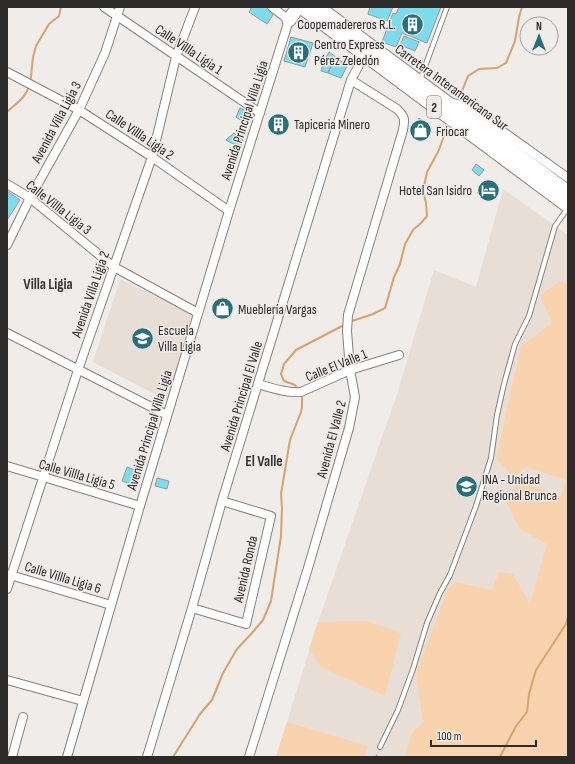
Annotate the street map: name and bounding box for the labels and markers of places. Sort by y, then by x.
building icon: Coopemadereros R.L. [399,11,425,37]
place label: Coopemadereros R.L. [297,16,396,33]
place label: Centro Express Pérez Zeledón [314,36,385,69]
building icon: Centro Express Pérez Zeledón [285,39,311,65]
building icon: Tapiceria Minero [266,111,292,137]
place label: Tapiceria Minero [294,116,370,133]
shop icon: Friocar [408,118,434,144]
place label: Friocar [436,123,469,140]
hotel icon: Hotel San Isidro [475,177,501,203]
place label: Hotel San Isidro [399,182,472,199]
shop icon: Mueblería Vargas [209,296,235,322]
place label: Mueblería Vargas [238,301,317,318]
place label: Escuela Villa Ligia [158,322,201,355]
school or university icon: Escuela Villa Ligia [130,325,156,351]
place label: INA - Unidad Regional Brunca [482,471,557,504]
school or university icon: INA - Unidad Regional Brunca [453,474,479,500]

